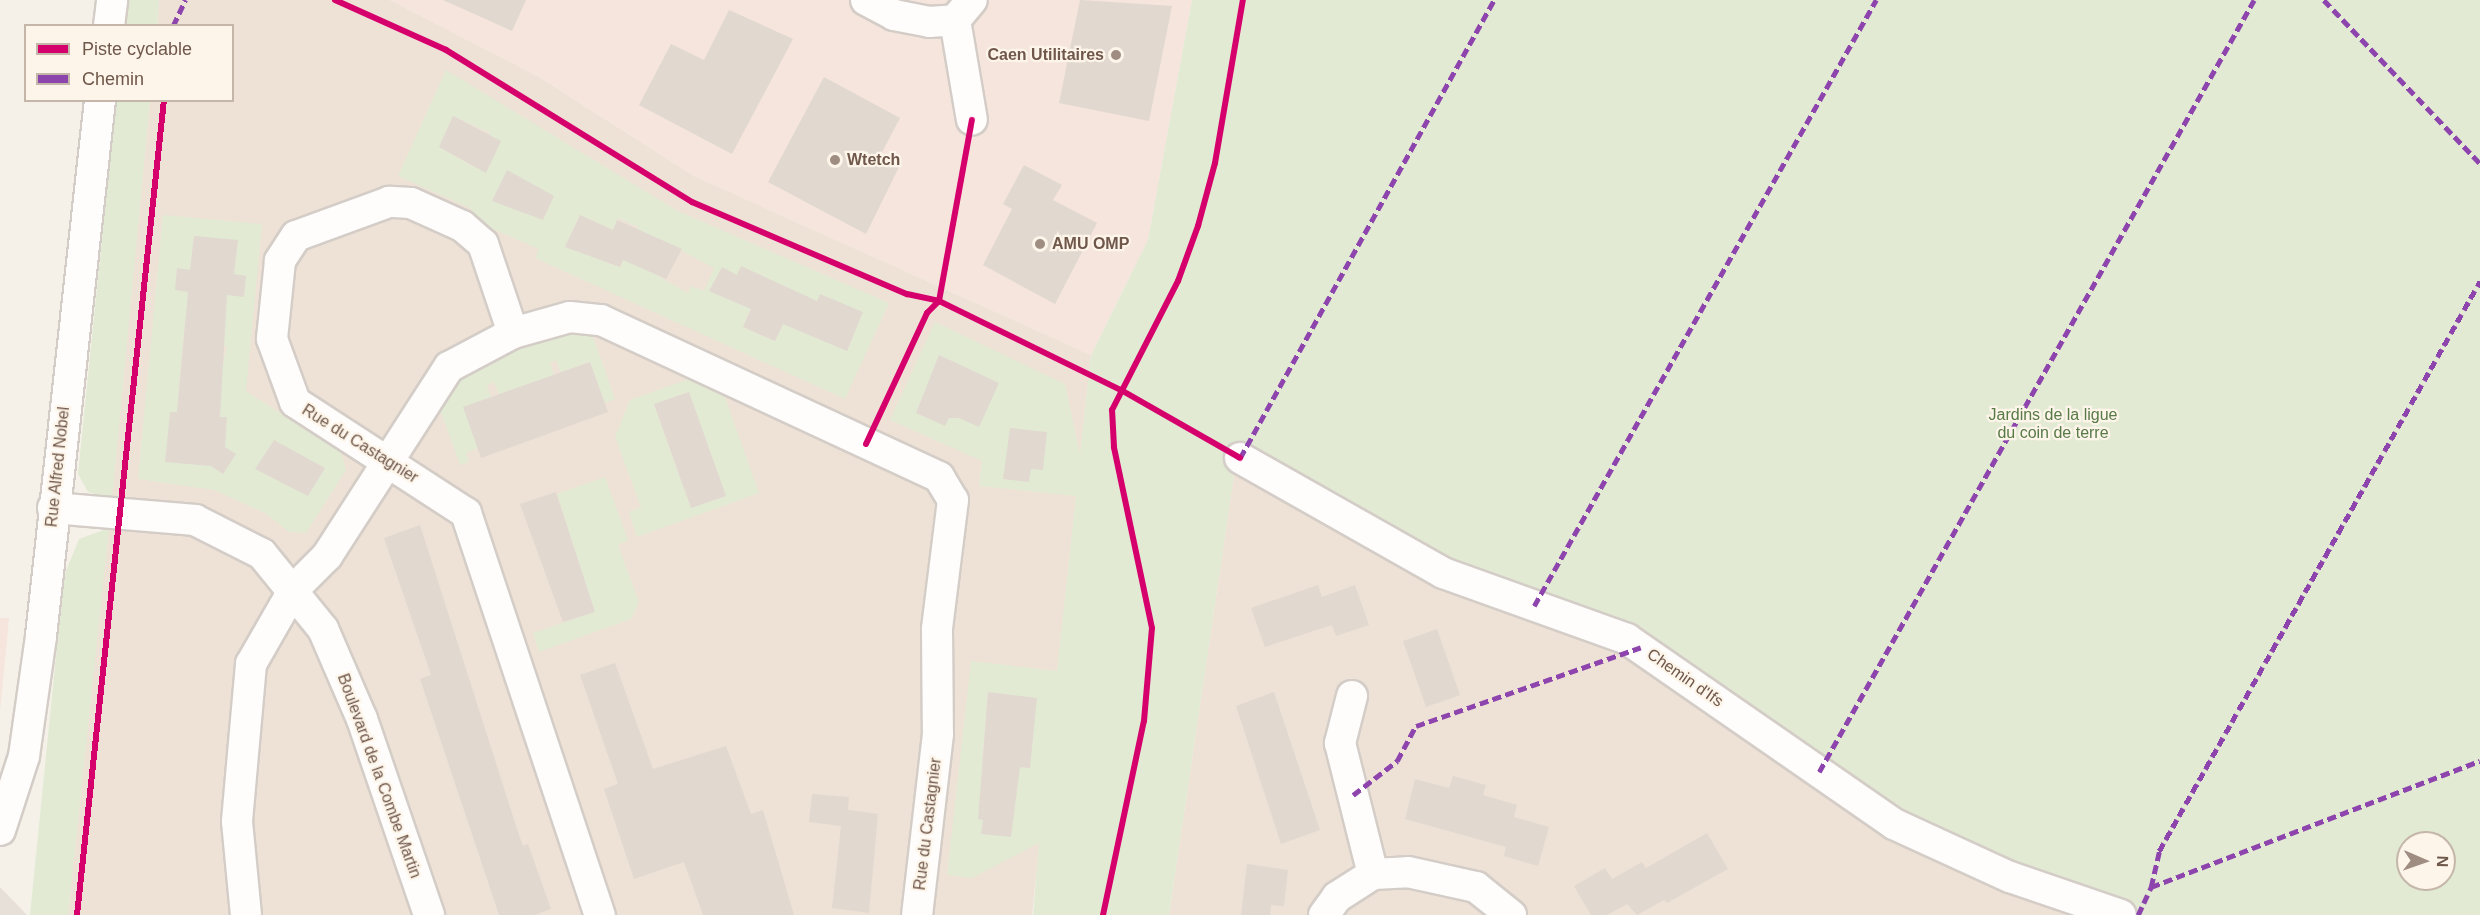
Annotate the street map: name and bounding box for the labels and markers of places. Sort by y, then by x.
place label: Caen Utilitaires [988,45,1104,65]
marker: Caen Utilitaires [1109,48,1123,62]
place label: Wtetch [847,150,900,170]
marker: Wtetch [828,153,842,167]
place label: AMU OMP [1052,234,1129,254]
marker: AMU OMP [1033,237,1047,251]

